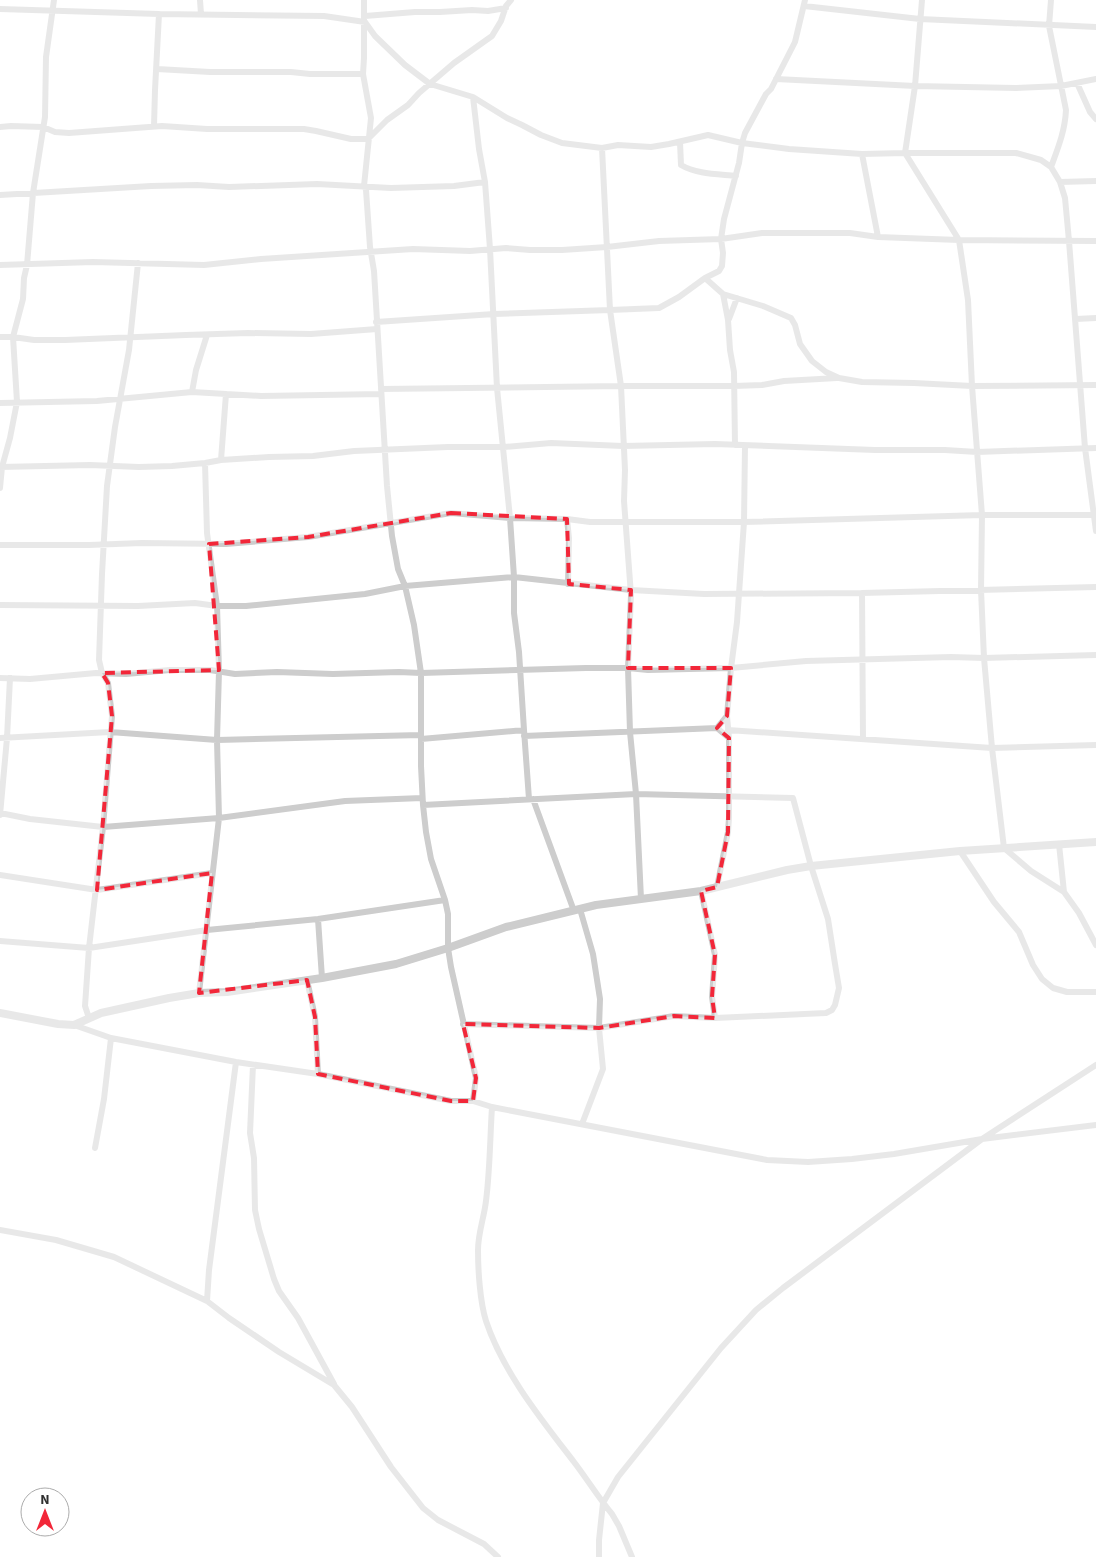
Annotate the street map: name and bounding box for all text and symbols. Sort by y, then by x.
north arrow [20,1487,70,1537]
text: N [40,1490,50,1510]

